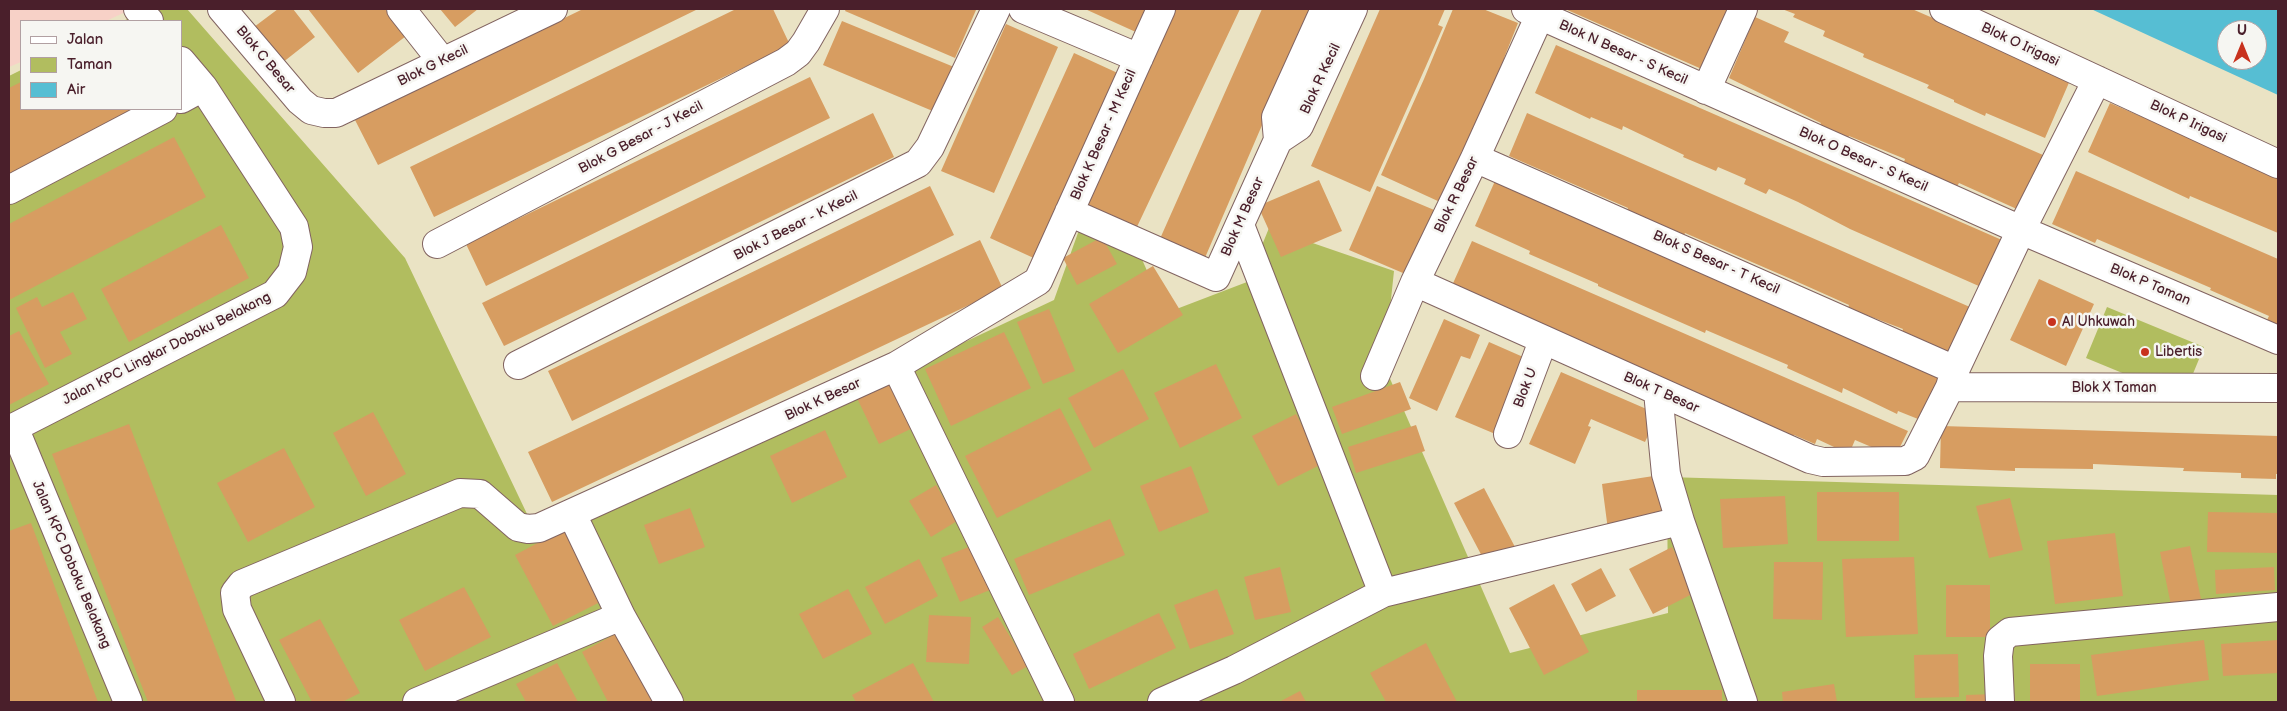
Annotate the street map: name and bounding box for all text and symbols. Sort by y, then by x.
street label: Blok N Besar - S Kecil [1556,17,1690,89]
legend [20,20,182,110]
street label: Blok O Irigasi [1978,20,2062,70]
north arrow [2217,20,2267,70]
text: U [2237,22,2247,39]
street label: Blok C Besar [232,23,298,97]
text: Jalan [67,30,103,49]
street label: Blok R Kecil [1297,41,1345,117]
street label: Blok G Kecil [395,42,471,90]
text: Taman [67,55,112,74]
street label: Blok K Besar - M Kecil [1068,67,1140,203]
text: Air [67,80,85,99]
street label: Blok P Irigasi [2147,97,2229,147]
street label: Blok G Besar - J Kecil [576,98,706,178]
street label: Blok O Besar - S Kecil [1796,124,1930,196]
street label: Blok R Besar [1431,154,1483,236]
street label: Blok M Besar [1218,175,1268,259]
street label: Blok J Besar - K Kecil [731,187,861,265]
street label: Blok S Besar - T Kecil [1650,227,1782,299]
street label: Blok P Taman [2107,260,2193,310]
street label: Jalan KPC Lingkar Doboku Belakang [60,289,274,409]
place label: Al Uhkuwah [2062,314,2135,330]
marker: Al Uhkuwah [2046,316,2058,328]
place label: Libertis [2155,344,2202,360]
marker: Libertis [2139,346,2151,358]
street label: Blok U [1511,366,1541,410]
street label: Blok T Besar [1620,369,1702,417]
street label: Blok K Besar [782,375,864,425]
street label: Blok X Taman [2071,380,2157,396]
street label: Jalan KPC Doboku Belakang [28,479,114,651]

